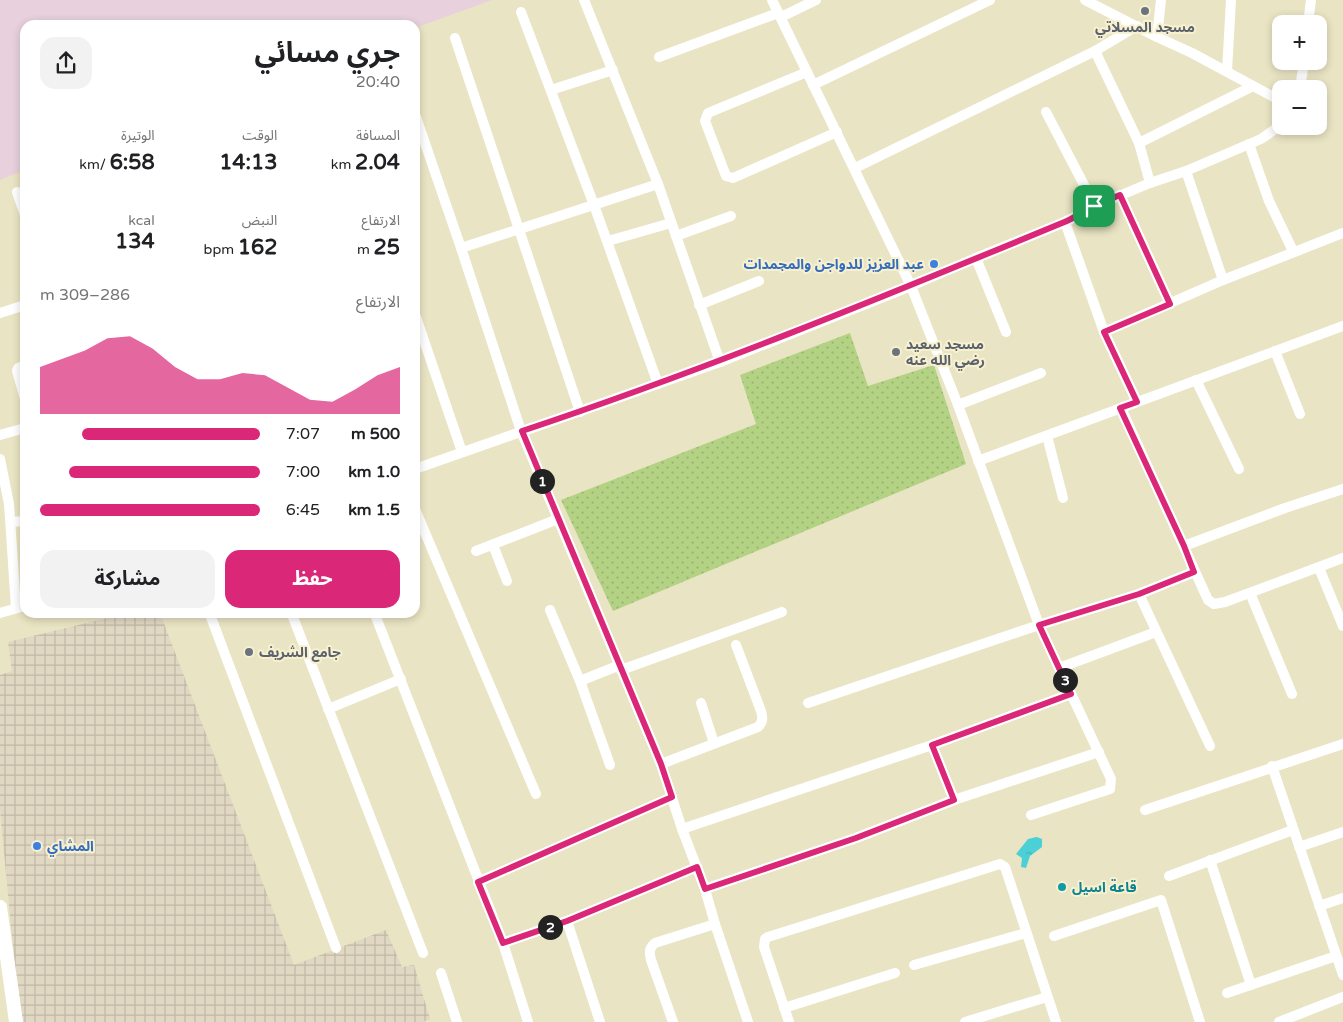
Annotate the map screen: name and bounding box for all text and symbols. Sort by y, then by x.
marker: مسجد المسلاتي [1139,5,1151,17]
map controls [1272,15,1327,135]
button: + [1272,15,1327,70]
place label: مسجد المسلاتي [1095,19,1195,38]
text: جري مسائي [255,36,400,70]
button: share [40,37,92,89]
text: 20:40 [356,72,400,92]
button: − [1272,80,1327,135]
text: الوتيرة [121,127,155,144]
text: الوقت [242,127,277,144]
text: المسافة [356,127,400,144]
text: 6:58 [110,150,155,175]
text: 14:13 [219,150,277,175]
text: 2.04 [355,150,400,175]
text: /km [79,156,110,173]
text: km [331,156,355,173]
pin [1073,185,1115,227]
icon: arrive [1080,192,1108,220]
text: kcal [128,212,155,229]
text: النبض [242,212,277,229]
text: الارتفاع [362,212,400,229]
text: 134 [115,229,155,254]
text: 162 [238,235,277,260]
text: 25 [374,235,400,260]
text: bpm [204,241,238,258]
text: m [357,241,374,258]
place label: عبد العزيز للدواجن والمجمدات [743,256,924,273]
marker: عبد العزيز للدواجن والمجمدات [928,258,940,270]
text: 286–309 m [40,285,130,305]
text: الارتفاع [356,292,400,312]
place label: مسجد سعيد رضي الله عنه [906,336,985,371]
marker: مسجد سعيد رضي الله عنه [890,346,902,358]
text: 7:07 [286,424,320,444]
text: 500 m [351,424,400,444]
text: 7:00 [286,462,320,482]
text: 1.0 km [348,462,400,482]
pin: 1 [530,468,554,494]
text: 1 [538,473,547,490]
text: 6:45 [286,500,320,520]
text: 1.5 km [348,500,400,520]
button: مشاركة [40,550,215,608]
button: حفظ [225,550,400,608]
place label: جامع الشريف [259,644,341,662]
marker: جامع الشريف [243,646,255,658]
pin: 3 [1052,668,1078,692]
text: 3 [1061,672,1070,689]
place label: المشاي [47,838,94,857]
marker: المشاي [31,840,43,852]
place label: قاعة اسيل [1072,879,1137,896]
marker: قاعة اسيل [1056,881,1068,893]
pin: 2 [538,914,562,940]
text: 2 [546,919,555,936]

